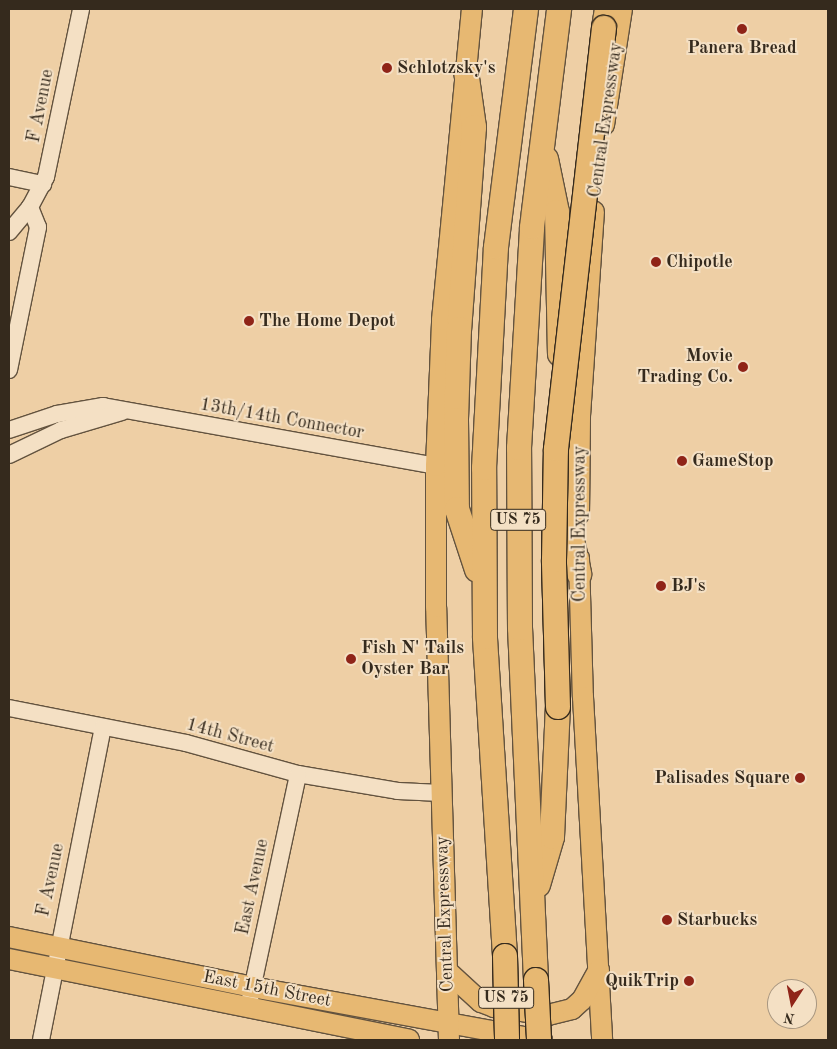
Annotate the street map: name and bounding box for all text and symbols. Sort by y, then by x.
marker: Panera Bread [736,23,748,35]
place label: Panera Bread [687,37,797,59]
street label: Central Expressway [584,41,628,199]
place label: Schlotzsky's [397,57,495,79]
marker: Schlotzsky's [381,62,393,74]
street label: F Avenue [23,67,59,145]
place label: Chipotle [666,251,733,273]
marker: Chipotle [650,256,662,268]
place label: The Home Depot [259,310,395,332]
marker: The Home Depot [243,315,255,327]
place label: Movie Trading Co. [637,346,733,388]
marker: Movie Trading Co. [737,361,749,373]
street label: 13th/14th Connector [198,394,366,444]
street label: Central Expressway [569,446,591,602]
place label: GameStop [692,450,774,472]
marker: GameStop [676,455,688,467]
road number: US 75 [489,506,547,534]
place label: BJ's [671,575,706,597]
marker: BJ's [655,580,667,592]
place label: Fish N' Tails Oyster Bar [361,638,464,681]
marker: Fish N' Tails Oyster Bar [345,653,357,665]
street label: 14th Street [184,714,276,758]
place label: Palisades Square [654,767,790,789]
marker: Palisades Square [794,772,806,784]
street label: Central Expressway [431,835,459,993]
street label: East Avenue [232,837,274,937]
street label: F Avenue [33,841,69,919]
place label: Starbucks [677,909,757,931]
marker: Starbucks [661,914,673,926]
street label: East 15th Street [201,966,333,1012]
place label: QuikTrip [605,970,679,992]
marker: QuikTrip [683,975,695,987]
north arrow [767,979,817,1029]
road number: US 75 [477,984,535,1011]
text: N [783,1010,796,1026]

